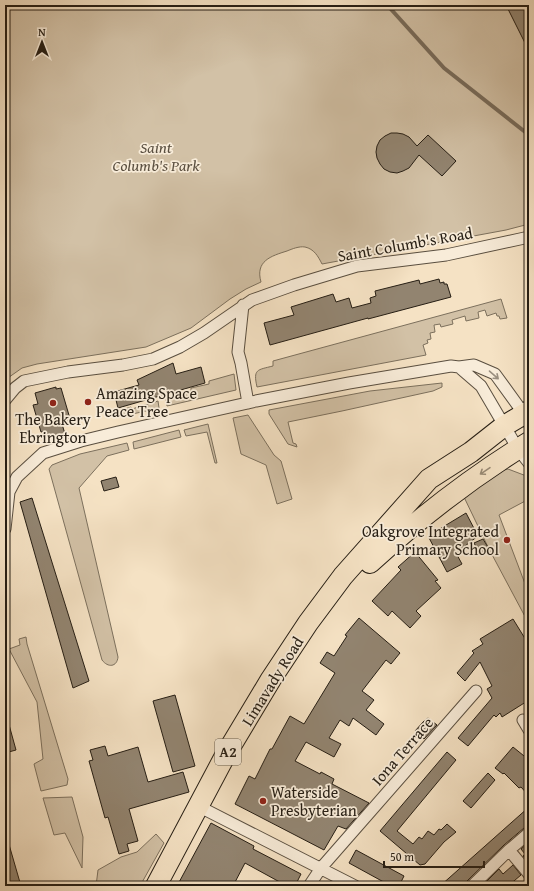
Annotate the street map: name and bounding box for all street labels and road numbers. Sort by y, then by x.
street label: Saint Columb's Road [336,220,475,268]
street label: Limavady Road [235,631,309,730]
street label: Iona Terrace [365,711,439,791]
road number: A2 [215,739,241,765]

